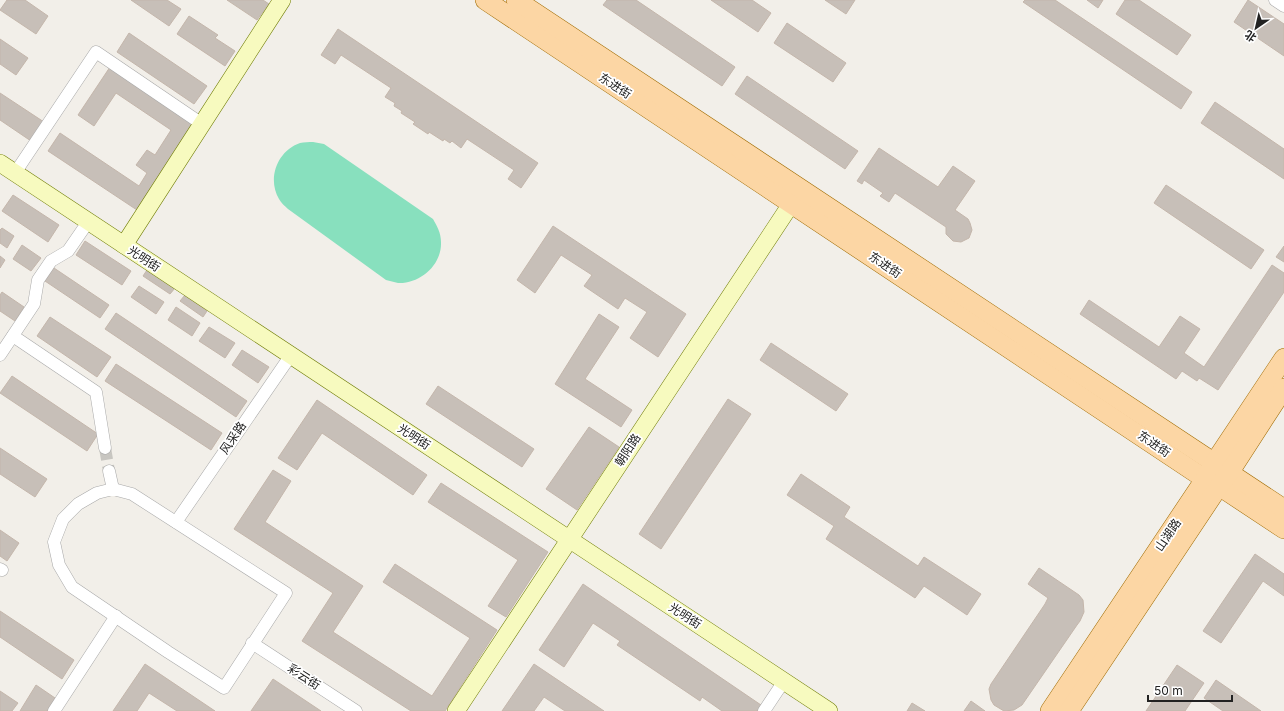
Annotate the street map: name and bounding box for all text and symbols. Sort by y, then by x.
north arrow [1236,8,1276,48]
text: 北 [1242,27,1259,45]
street label: 东进街 [596,69,634,102]
street label: 光明街 [125,242,163,275]
street label: 东进街 [866,248,904,281]
street label: 风采路 [216,419,249,457]
street label: 光明街 [395,420,433,453]
street label: 东进街 [1135,427,1173,460]
street label: 朝阳路 [611,431,644,469]
street label: 山湖路 [1151,516,1184,554]
street label: 光明街 [666,599,704,632]
street label: 彩云街 [285,660,323,693]
scale bar [1148,677,1232,703]
text: 50 m [1154,683,1183,698]

